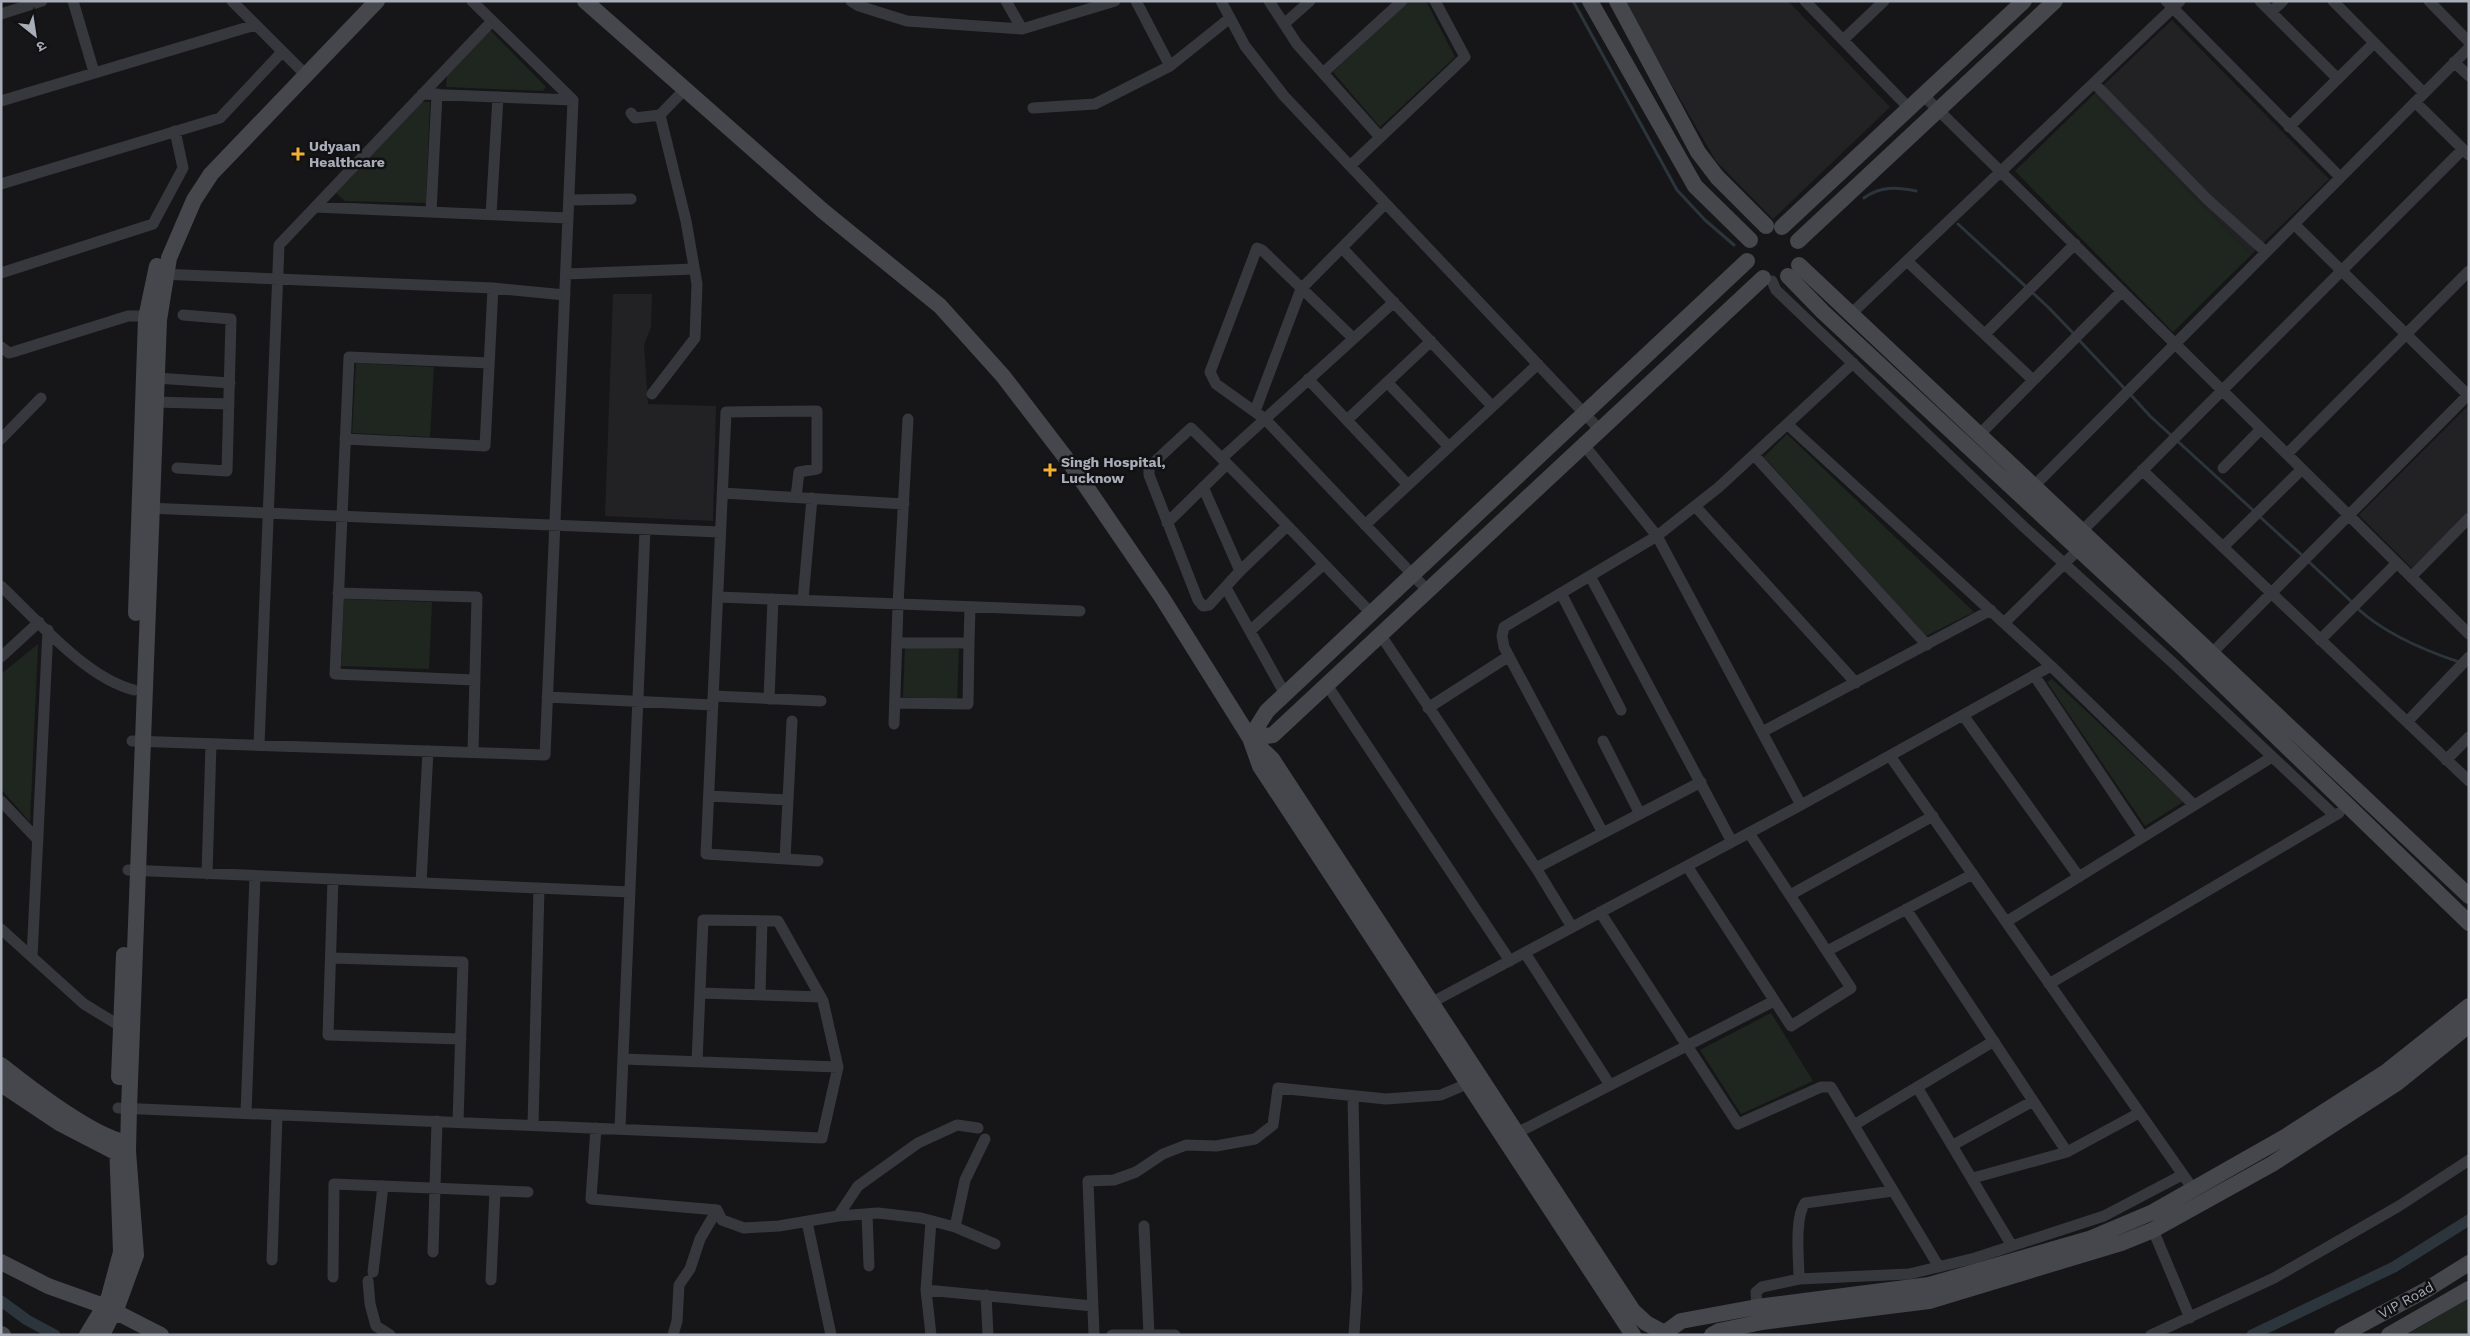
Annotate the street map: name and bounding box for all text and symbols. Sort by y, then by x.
north arrow [10,10,60,60]
text: उ [33,37,49,56]
place label: Udyaan Healthcare [309,138,385,170]
marker: Udyaan Healthcare [291,147,305,161]
place label: Singh Hospital, Lucknow [1061,454,1166,486]
marker: Singh Hospital, Lucknow [1043,463,1057,477]
street label: VIP Road [2376,1278,2436,1322]

